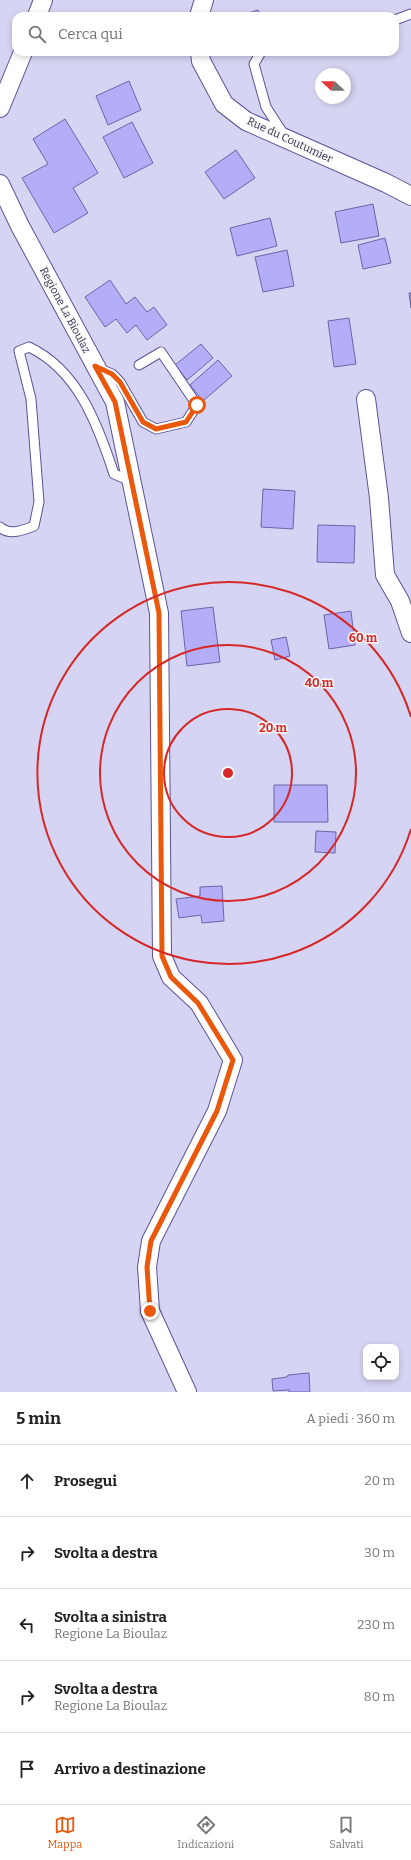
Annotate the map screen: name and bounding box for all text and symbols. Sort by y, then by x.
search box [12,12,399,56]
icon: search [26,23,48,45]
text: Cerca qui [58,25,123,43]
north arrow [315,68,351,104]
street label: Rue du Coutumier [245,114,335,166]
street label: Regione La Bioulaz [37,265,93,355]
route start [188,396,206,414]
text: 60 m [349,631,378,645]
text: 40 m [305,676,334,690]
text: 20 m [259,721,288,735]
centre of rings [221,766,235,780]
route end [141,1302,159,1320]
map controls [363,1344,399,1380]
button: locate [363,1344,399,1380]
text: 5 min [16,1408,61,1429]
text: A piedi · 360 m [307,1411,395,1426]
icon: ahead [16,1470,38,1492]
text: Prosegui [54,1472,117,1490]
text: 20 m [365,1473,395,1488]
icon: right [16,1542,38,1564]
text: Svolta a destra [54,1544,158,1562]
text: 30 m [364,1545,395,1560]
text: Svolta a sinistra [54,1608,167,1626]
icon: left [16,1614,38,1636]
text: 230 m [357,1617,395,1632]
text: Regione La Bioulaz [54,1626,167,1641]
text: Svolta a destra [54,1680,158,1698]
icon: right [16,1686,38,1708]
text: 80 m [364,1689,395,1704]
text: Regione La Bioulaz [54,1698,167,1713]
icon: arrive [16,1758,38,1780]
text: Arrivo a destinazione [54,1760,206,1778]
tab: Mappa [47,1814,82,1851]
tab: Indicazioni [177,1814,234,1851]
tab: Salvati [329,1814,364,1851]

